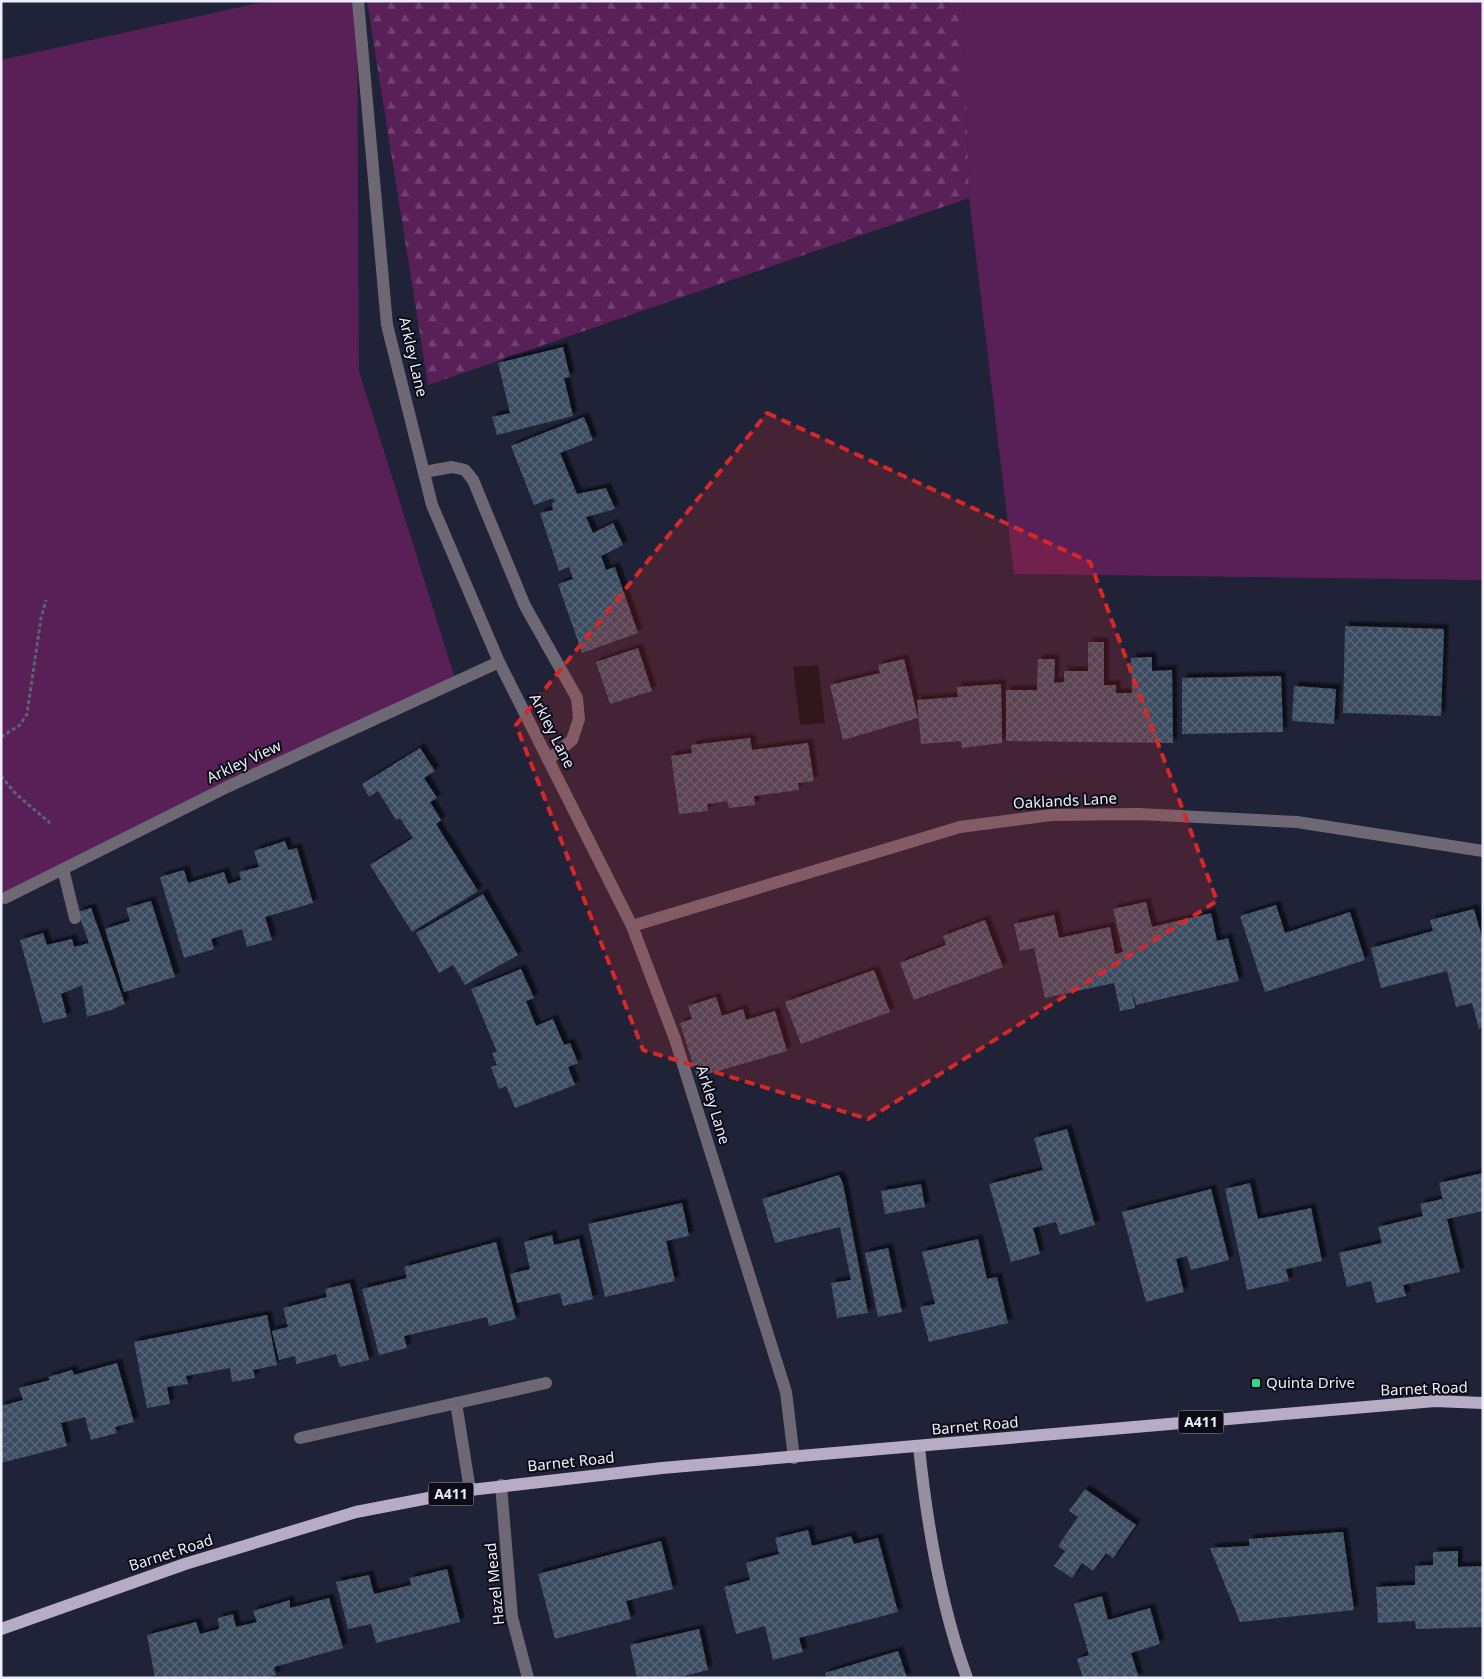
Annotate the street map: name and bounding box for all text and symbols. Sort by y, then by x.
street label: Arkley Lane [395,315,433,399]
street label: Arkley Lane [526,690,580,771]
street label: Arkley View [203,735,284,787]
street label: Oaklands Lane [1012,787,1117,813]
street label: Arkley Lane [692,1063,735,1147]
place label: Quinta Drive [1266,1372,1355,1392]
street label: Barnet Road [1380,1376,1468,1400]
marker: Quinta Drive [1250,1377,1262,1389]
road number: A411 [1178,1410,1224,1434]
street label: Barnet Road [930,1411,1019,1439]
street label: Barnet Road [526,1446,615,1476]
road number: A411 [428,1482,474,1506]
street label: Barnet Road [126,1529,215,1575]
street label: Hazel Mead [480,1542,508,1626]

